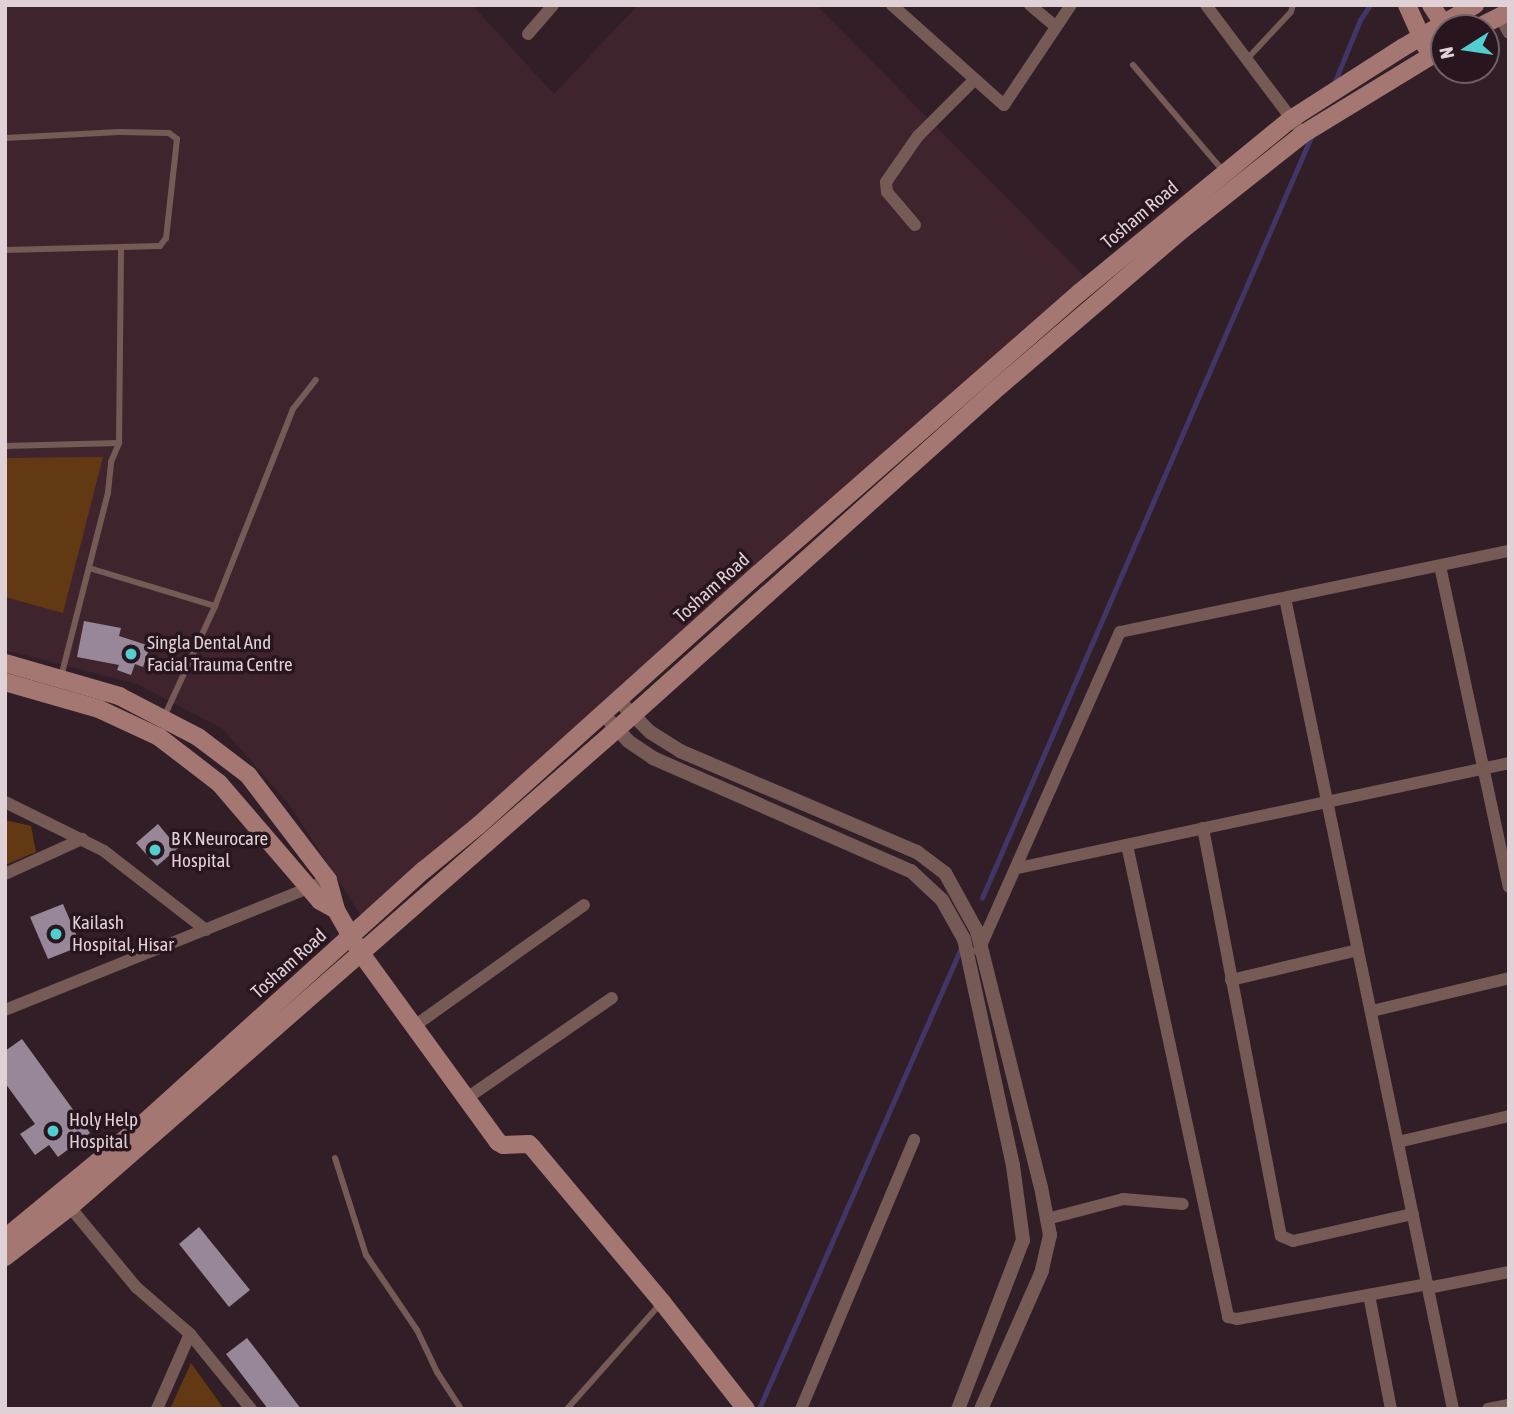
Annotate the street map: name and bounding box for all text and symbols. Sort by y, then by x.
north arrow [1430,14,1500,84]
text: N [1434,45,1458,61]
street label: Tosham Road [1097,176,1183,254]
street label: Tosham Road [670,548,754,628]
place label: Singla Dental And Facial Trauma Centre [147,632,293,676]
marker: Singla Dental And Facial Trauma Centre [121,644,141,664]
place label: B K Neurocare Hospital [171,828,268,872]
marker: B K Neurocare Hospital [145,840,165,860]
place label: Kailash Hospital, Hisar [72,912,174,956]
marker: Kailash Hospital, Hisar [46,924,66,944]
street label: Tosham Road [247,924,331,1004]
place label: Holy Help Hospital [69,1109,138,1153]
marker: Holy Help Hospital [43,1121,63,1141]

